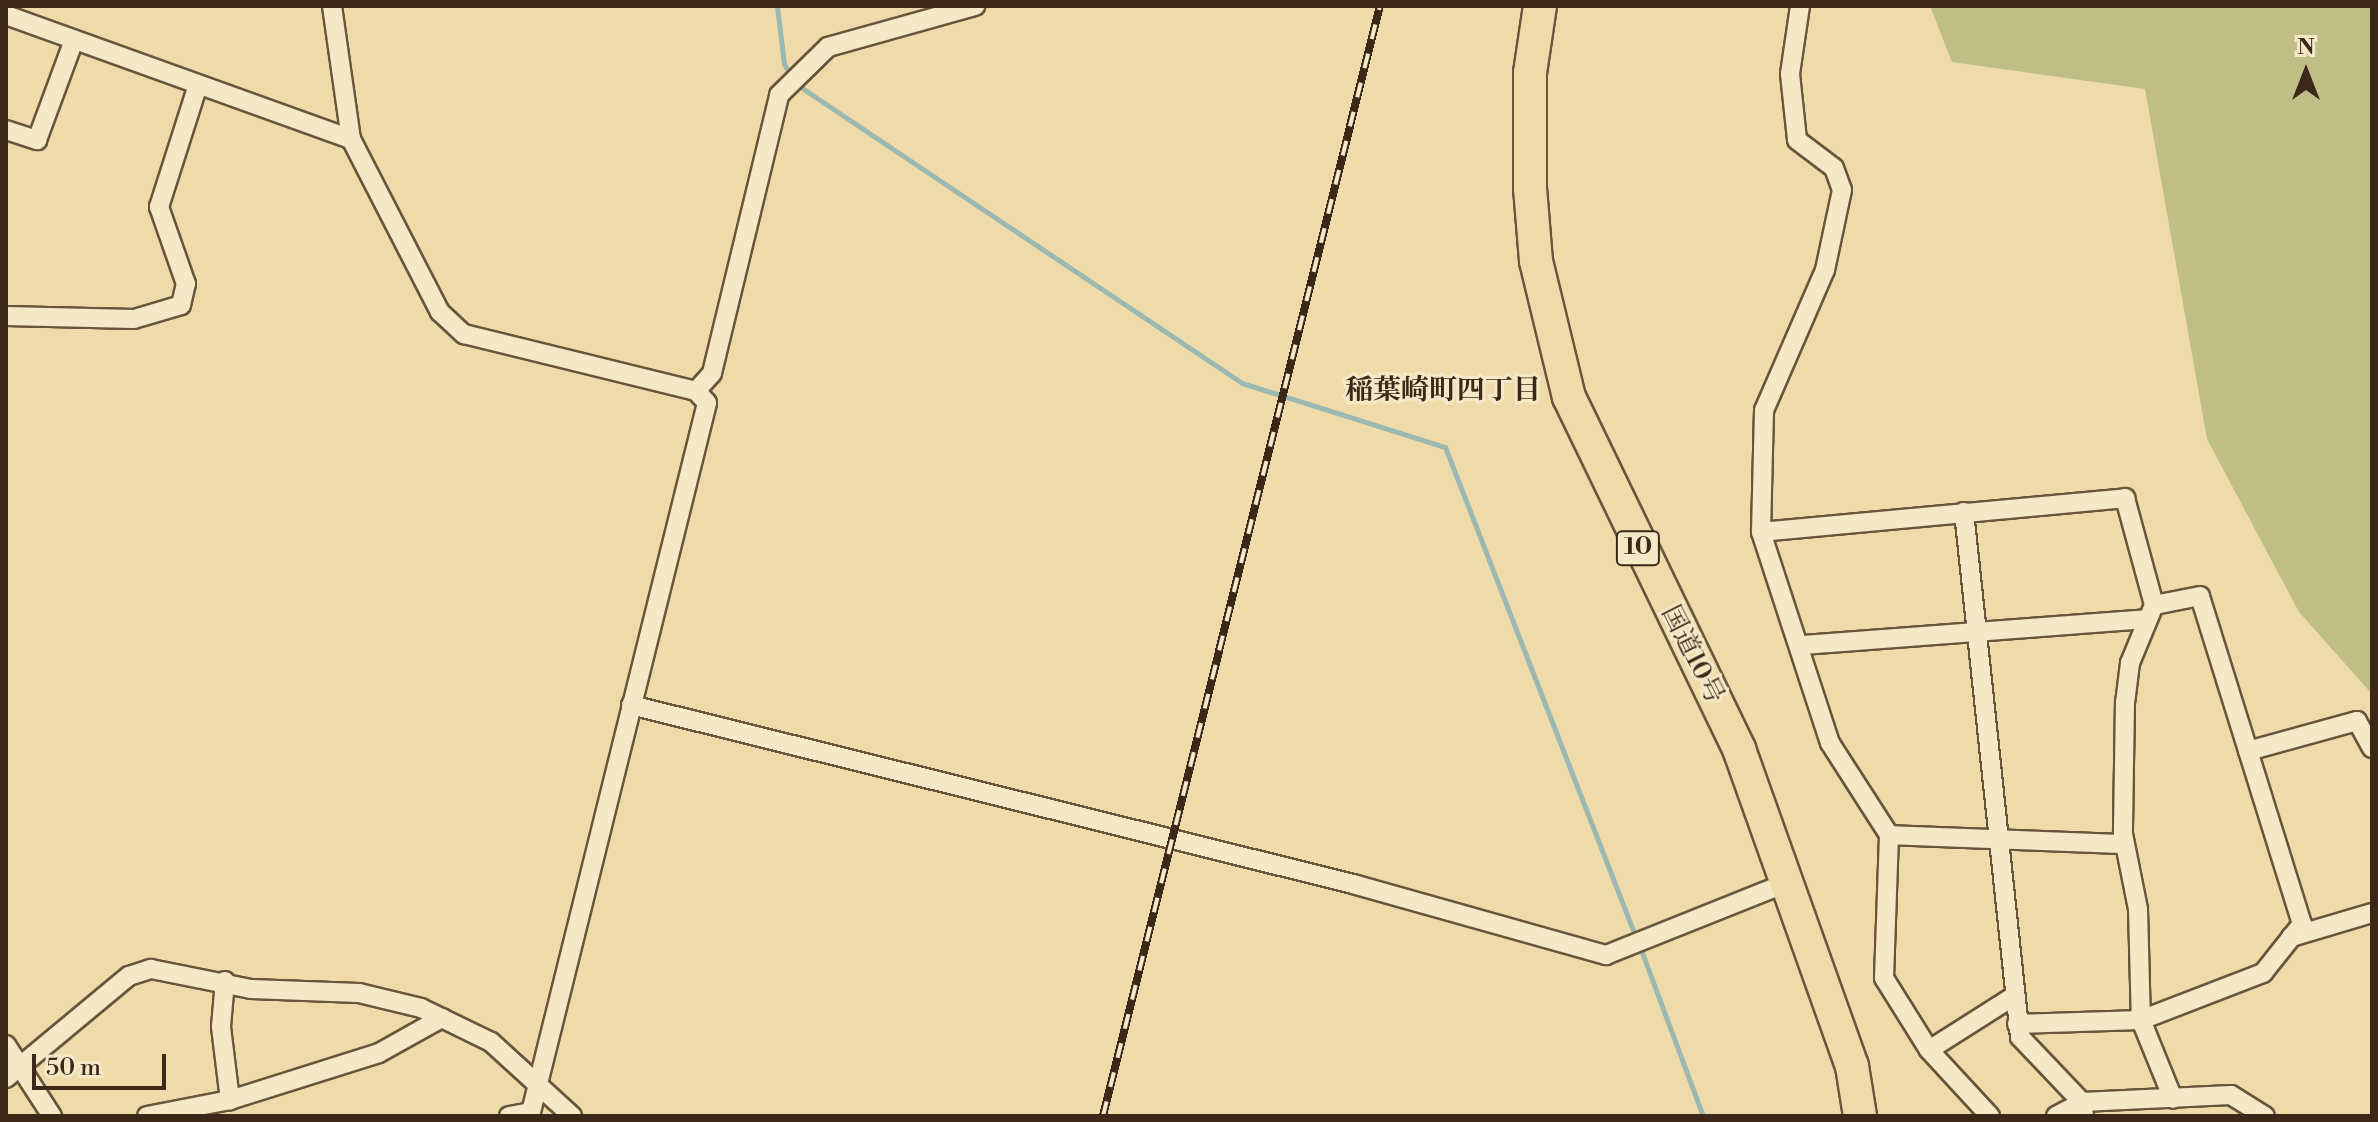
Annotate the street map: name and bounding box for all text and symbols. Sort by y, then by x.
north arrow [2266,32,2346,112]
text: N [2297,34,2315,61]
district label: 稲葉崎町四丁目 [1345,374,1541,408]
road number: 10 [1614,528,1662,568]
street label: 国道10号 [1654,601,1730,709]
scale bar [36,1038,170,1088]
text: 50 m [46,1053,101,1083]

